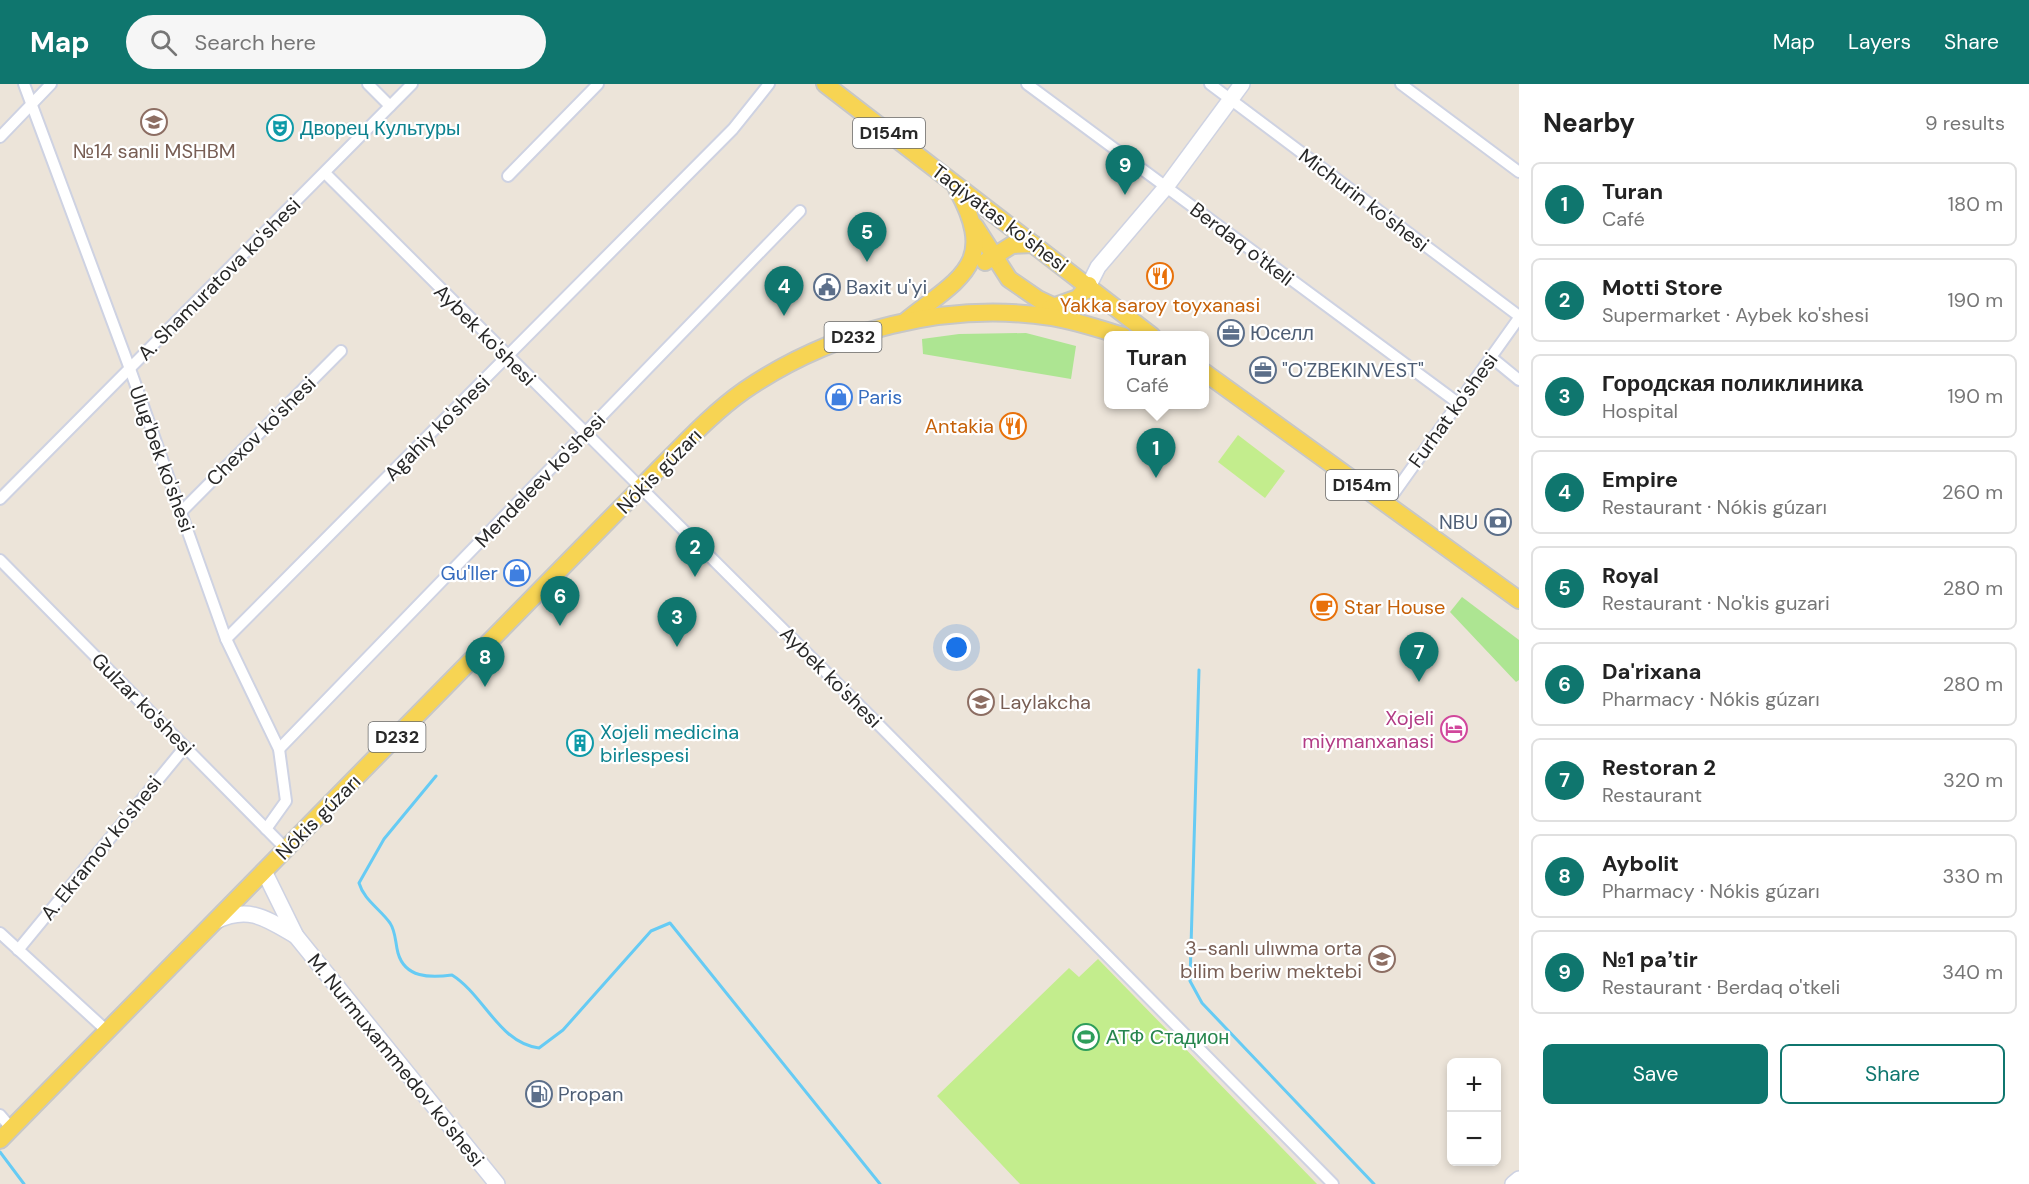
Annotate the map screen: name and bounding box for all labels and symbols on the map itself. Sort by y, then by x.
school or university icon: №14 sanli MSHBM [139,107,169,137]
theatre icon: Дворец Культуры [265,113,295,143]
place label: Дворец Культуры [300,115,461,141]
road number: D154m [853,118,925,148]
place label: №14 sanli MSHBM [72,138,236,164]
street label: Michurin ko'shesi [1294,143,1434,257]
pin: 9 [1106,146,1144,195]
street label: Taqiyatas ko'shesi [927,158,1073,278]
street label: A. Shamuratova ko'shesi [132,192,306,366]
street label: Berdaq o'tkeli [1185,196,1299,292]
pin: 5 [848,212,886,262]
restaurant icon: Yakka saroy toyxanasi [1145,261,1175,291]
pin: 4 [764,266,804,316]
public building icon: Baxit u'yi [812,272,842,302]
place label: Baxit u'yi [846,274,927,300]
street label: Aybek ko'shesi [429,279,541,391]
place label: Yakka saroy toyxanasi [1060,292,1260,318]
office icon: Юселл [1216,318,1246,348]
place label: Юселл [1250,320,1314,346]
road number: D232 [824,322,882,352]
street label: Furhat ko'shesi [1402,347,1504,473]
office icon: "O'ZBEKINVEST" [1248,355,1278,385]
place label: "O'ZBEKINVEST" [1282,357,1424,383]
street label: Agahiy ko'shesi [379,370,495,486]
street label: Chexov ko'shesi [201,371,321,491]
street label: Ulug'bek ko'shesi [123,382,201,536]
shop icon: Paris [824,382,854,412]
place label: Paris [858,384,902,410]
street label: Mendeleev ko'shesi [469,407,611,553]
restaurant icon: Antakia [998,411,1028,441]
place label: Antakia [925,413,994,439]
street label: Nókis gúzarı [611,423,707,519]
pin: 1 [1136,428,1176,478]
road number: D154m [1326,470,1398,500]
bank icon: NBU [1483,507,1513,537]
place label: NBU [1439,509,1478,535]
pin: 2 [676,528,714,577]
shop icon: Gu'ller [502,558,532,588]
place label: Gu'ller [441,560,498,586]
pin: 6 [540,576,580,626]
cafe icon: Star House [1309,592,1339,622]
place label: Star House [1344,594,1445,620]
pin: 3 [658,598,696,647]
street label: Aybek ko'shesi [775,621,887,733]
pin: 7 [1400,632,1438,682]
your location [942,633,971,662]
pin: 8 [466,638,504,687]
street label: Gulzar ko'shesi [86,647,200,761]
school or university icon: Laylakcha [966,687,996,717]
place label: Laylakcha [1000,689,1091,715]
place label: Xojeli miymanxanasi [1302,705,1434,754]
hotel icon: Xojeli miymanxanasi [1439,714,1469,744]
place label: Xojeli medicina birlespesi [600,719,739,768]
road number: D232 [368,722,426,752]
building icon: Xojeli medicina birlespesi [565,728,595,758]
street label: Nókis gúzarı [270,769,366,865]
street label: A. Ekramov ko'shesi [35,770,167,926]
place label: 3-sanlı ulıwma orta bilim beriw mektebi [1180,935,1362,984]
school or university icon: 3-sanlı ulıwma orta bilim beriw mektebi [1367,944,1397,974]
street label: M. Nurmuxammedov ko'shesi [302,948,490,1172]
sports icon: АТФ Стадион [1071,1022,1101,1052]
place label: АТФ Стадион [1106,1024,1229,1050]
fuel station icon: Propan [524,1079,554,1109]
place label: Propan [558,1081,623,1107]

